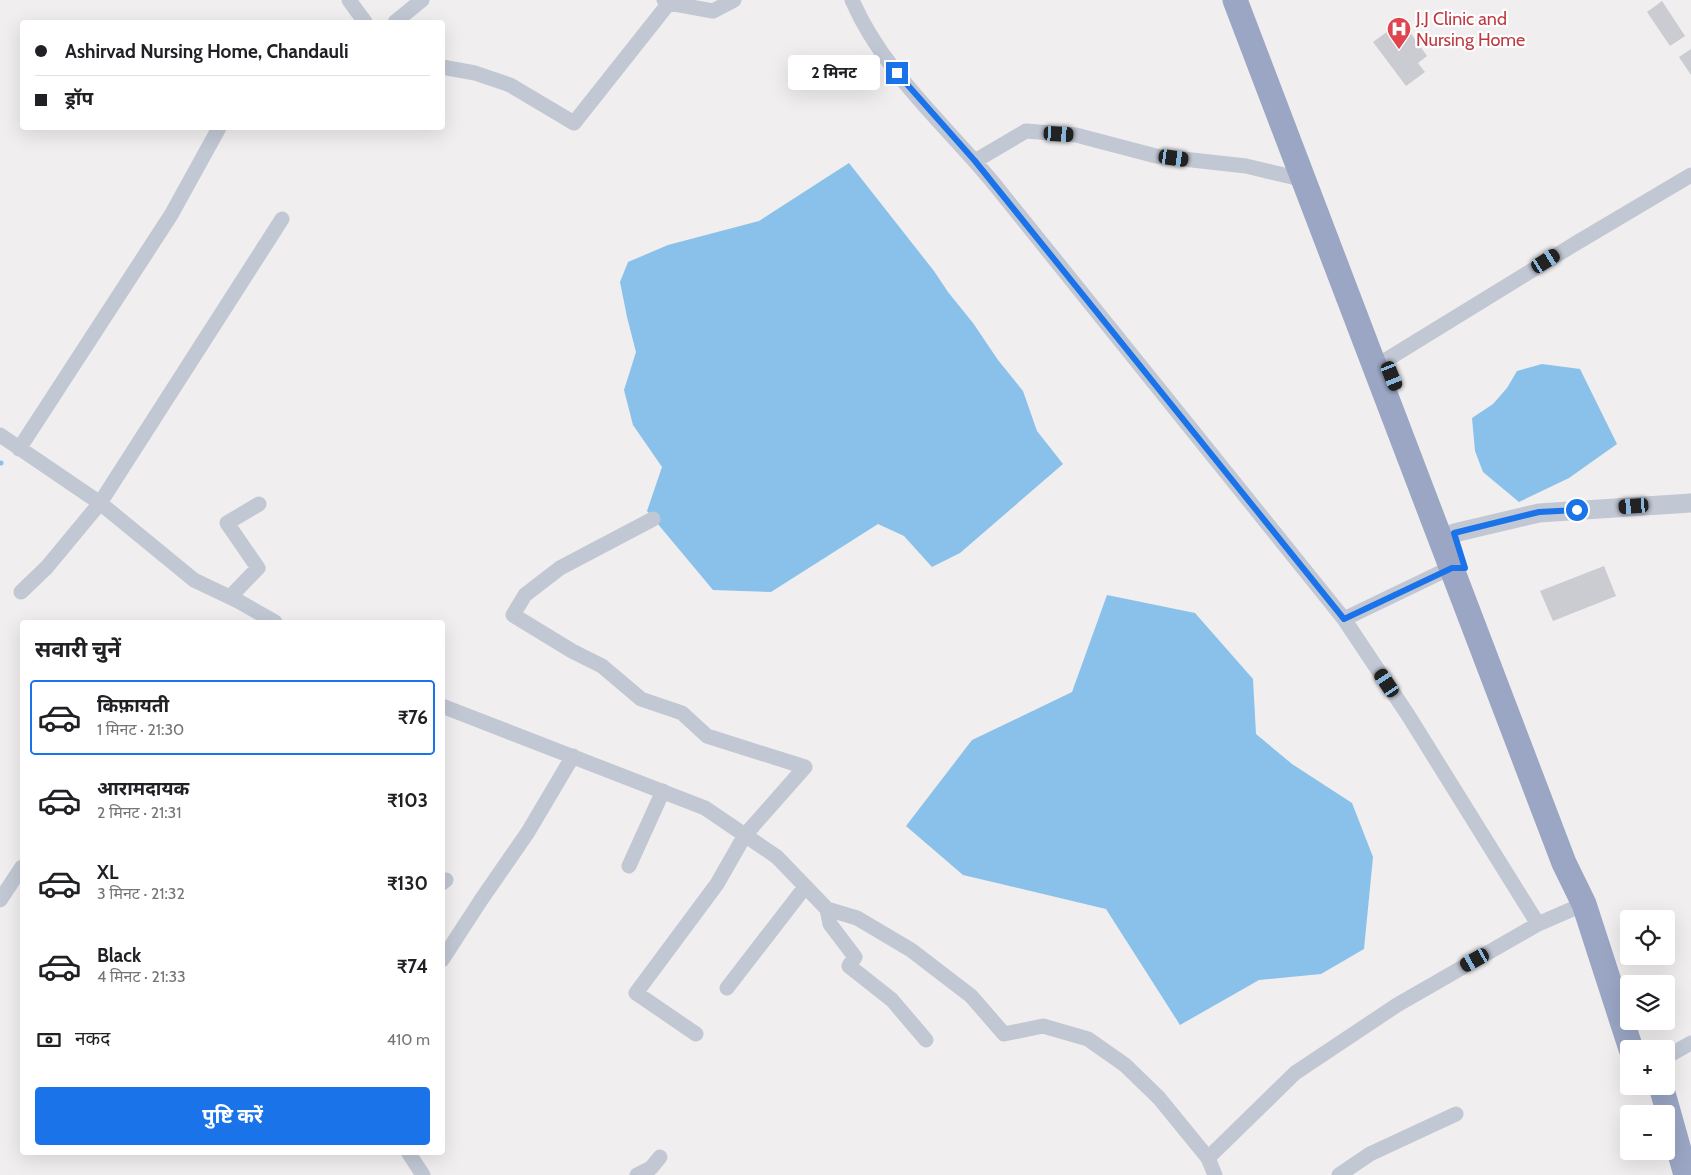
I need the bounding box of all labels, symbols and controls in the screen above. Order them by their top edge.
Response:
place label: J.J Clinic and Nursing Home [1415,8,1525,51]
hospital icon: J.J Clinic and Nursing Home [1386,16,1412,50]
text: Ashirvad Nursing Home, Chandauli [65,40,349,63]
callout: 2 मिनट [787,56,880,90]
route end [886,62,908,84]
text: 2 मिनट [811,63,857,82]
text: ड्रॉप [65,87,93,110]
car [1043,126,1074,142]
car [1158,148,1189,168]
car [1529,247,1562,275]
car [1379,359,1404,393]
car [1618,497,1649,515]
route start [1566,499,1588,521]
text: सवारी चुनें [35,636,121,663]
car [1372,666,1401,700]
text: किफ़ायती [97,694,169,717]
icon: car [37,695,82,740]
text: ₹76 [398,706,428,729]
text: 1 मिनट · 21:30 [97,720,184,739]
text: आरामदायक [97,777,189,800]
icon: car [37,778,82,823]
text: ₹103 [387,789,428,812]
text: 2 मिनट · 21:31 [97,803,181,822]
icon: car [37,861,82,906]
text: XL [97,861,118,884]
text: ₹130 [387,872,428,895]
text: 3 मिनट · 21:32 [97,884,185,903]
map controls [1620,910,1675,1160]
button: locate [1620,910,1675,965]
icon: car [37,944,82,989]
text: Black [97,944,141,967]
car [1458,946,1491,974]
text: ₹74 [397,955,428,978]
text: 4 मिनट · 21:33 [97,967,186,986]
button: layers [1620,975,1675,1030]
icon: cash [35,1026,63,1054]
text: नकद [75,1027,110,1050]
text: 410 m [387,1030,430,1049]
button: + [1620,1040,1675,1095]
button: पुष्टि करें [35,1087,430,1145]
button: − [1620,1105,1675,1160]

